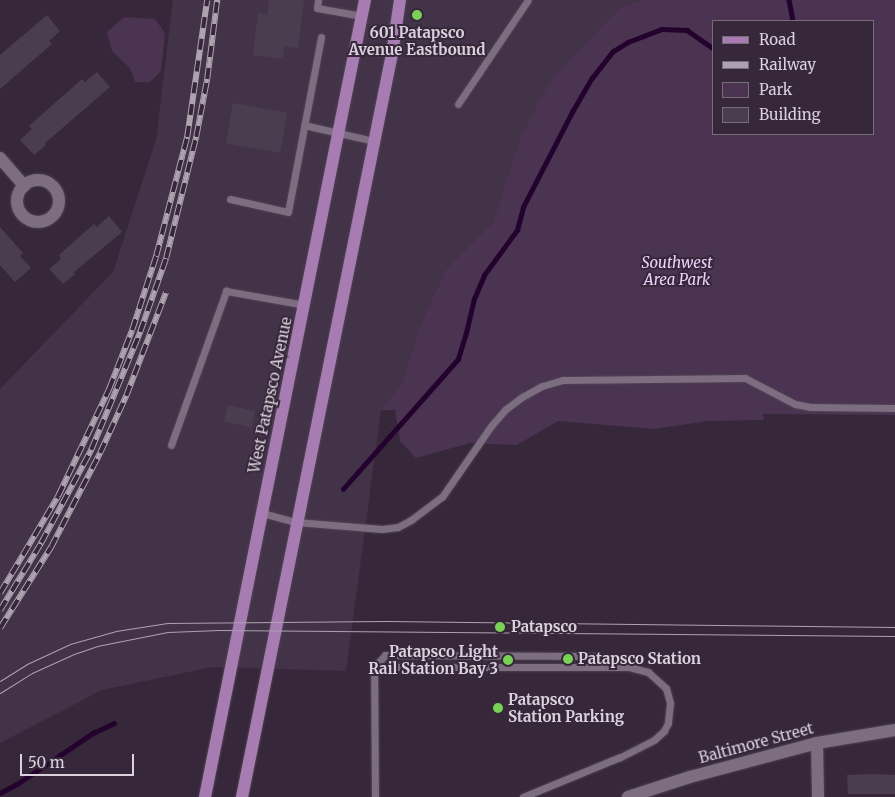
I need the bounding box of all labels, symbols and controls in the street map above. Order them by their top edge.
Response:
marker: 601 Patapsco Avenue Eastbound [411,9,423,21]
legend [712,20,875,135]
place label: 601 Patapsco Avenue Eastbound [348,23,486,58]
text: Road [759,30,795,49]
text: Railway [759,55,816,74]
text: Park [759,80,792,99]
text: Building [759,105,821,124]
park label: Southwest Area Park [642,253,712,288]
street label: West Patapsco Avenue [245,315,295,475]
place label: Patapsco [511,618,577,636]
marker: Patapsco [493,620,507,634]
place label: Patapsco Light Rail Station Bay 3 [368,642,498,677]
place label: Patapsco Station [578,650,701,668]
marker: Patapsco Station [562,653,574,665]
marker: Patapsco Light Rail Station Bay 3 [502,654,514,666]
place label: Patapsco Station Parking [508,690,624,725]
marker: Patapsco Station Parking [492,702,504,714]
street label: Baltimore Street [697,719,815,767]
scale bar [22,744,136,776]
text: 50 m [28,753,65,772]

